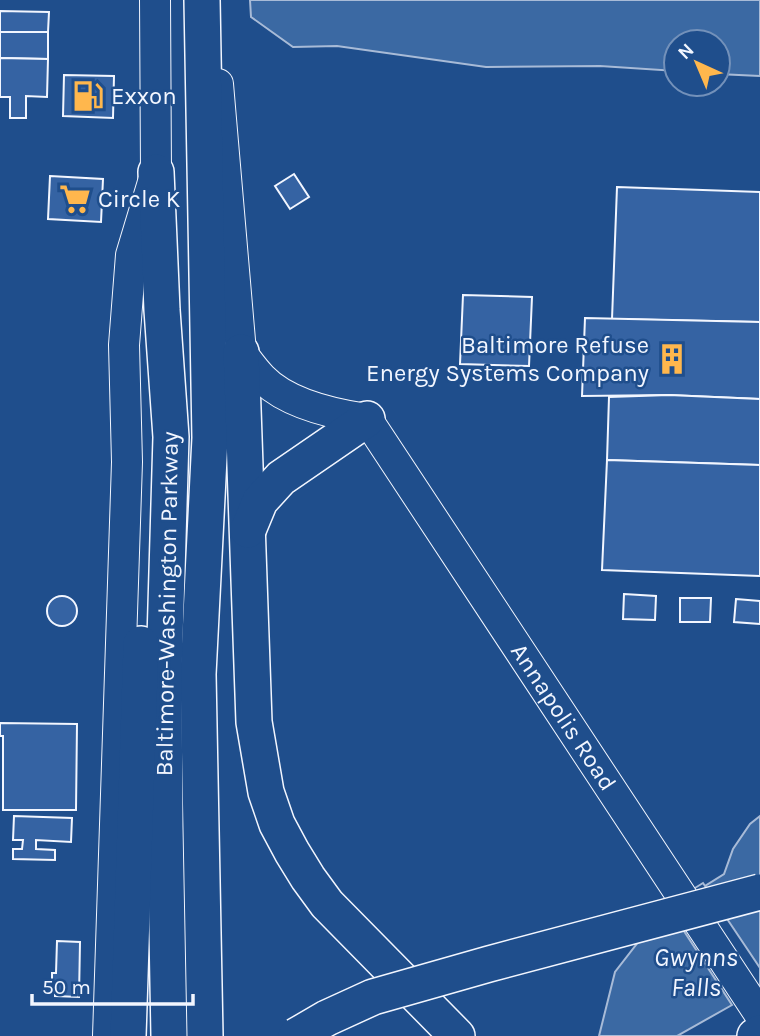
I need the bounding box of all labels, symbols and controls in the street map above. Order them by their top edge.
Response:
north arrow [662,28,732,98]
text: N [673,39,698,64]
fuel station icon: Exxon [71,79,105,113]
place label: Exxon [111,82,177,110]
supermarket icon: Circle K [58,182,92,216]
place label: Circle K [98,185,181,213]
place label: Baltimore Refuse Energy Systems Company [366,331,649,387]
building icon: Baltimore Refuse Energy Systems Company [655,342,689,376]
street label: Baltimore-Washington Parkway [150,431,184,777]
street label: Annapolis Road [505,638,622,796]
water label: Gwynns Falls [654,942,738,1003]
scale bar [32,962,192,1006]
text: 50 m [42,975,91,999]

